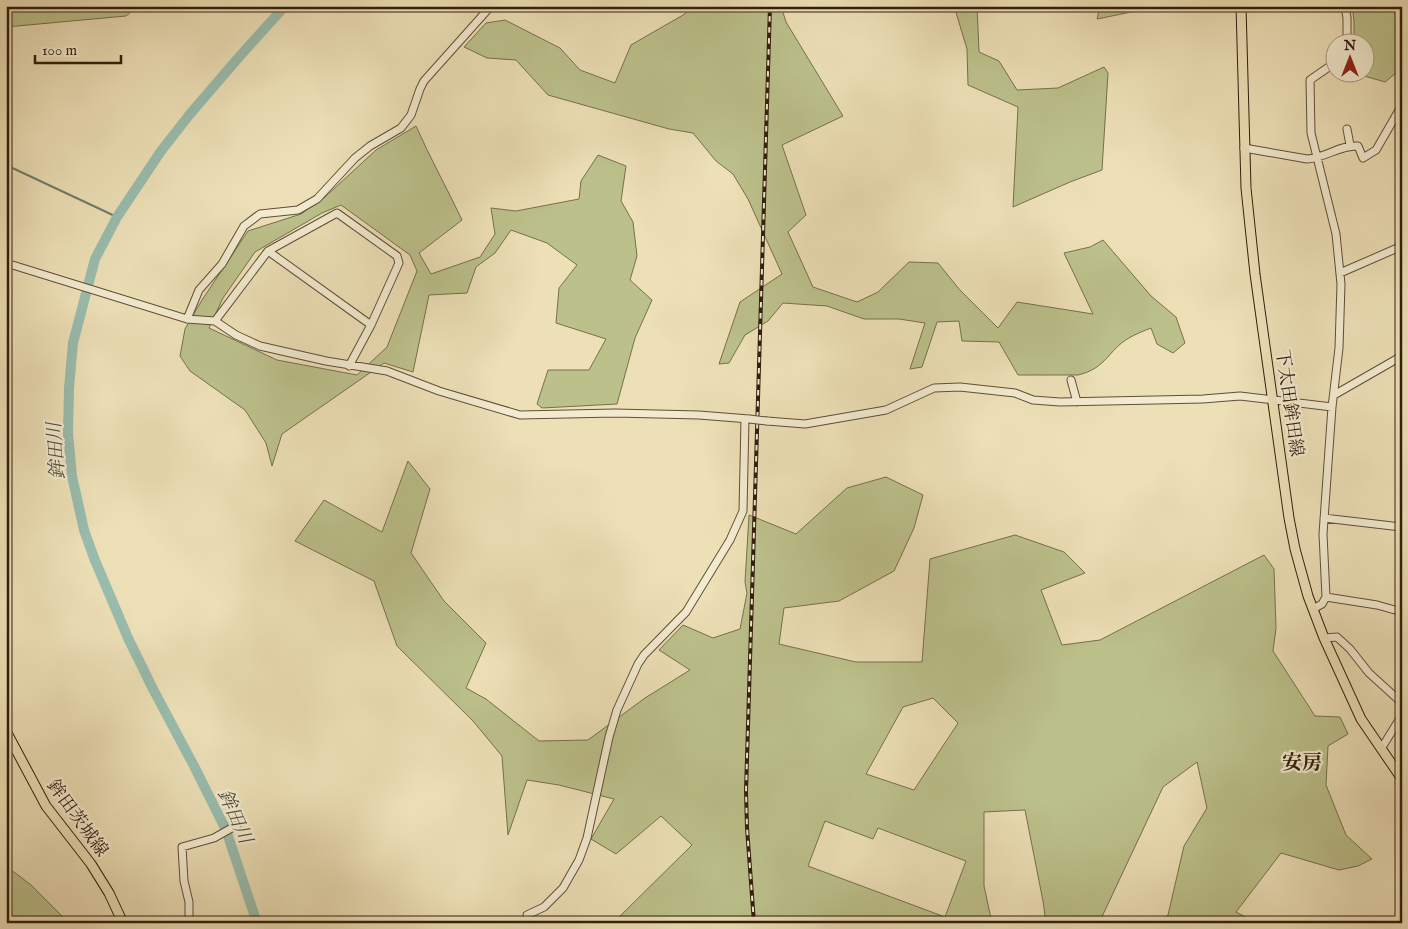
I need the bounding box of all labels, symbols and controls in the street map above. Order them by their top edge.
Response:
scale bar [35,32,121,64]
north arrow [1326,32,1376,82]
text: N [1343,37,1356,55]
text: 100 m [42,41,78,60]
street label: 下太田鉾田線 [1270,348,1307,458]
water label: 鉾田川 [43,420,71,480]
district label: 安房 [1282,751,1322,776]
street label: 鉾田茨城線 [41,776,113,862]
water label: 鉾田川 [212,786,258,850]

